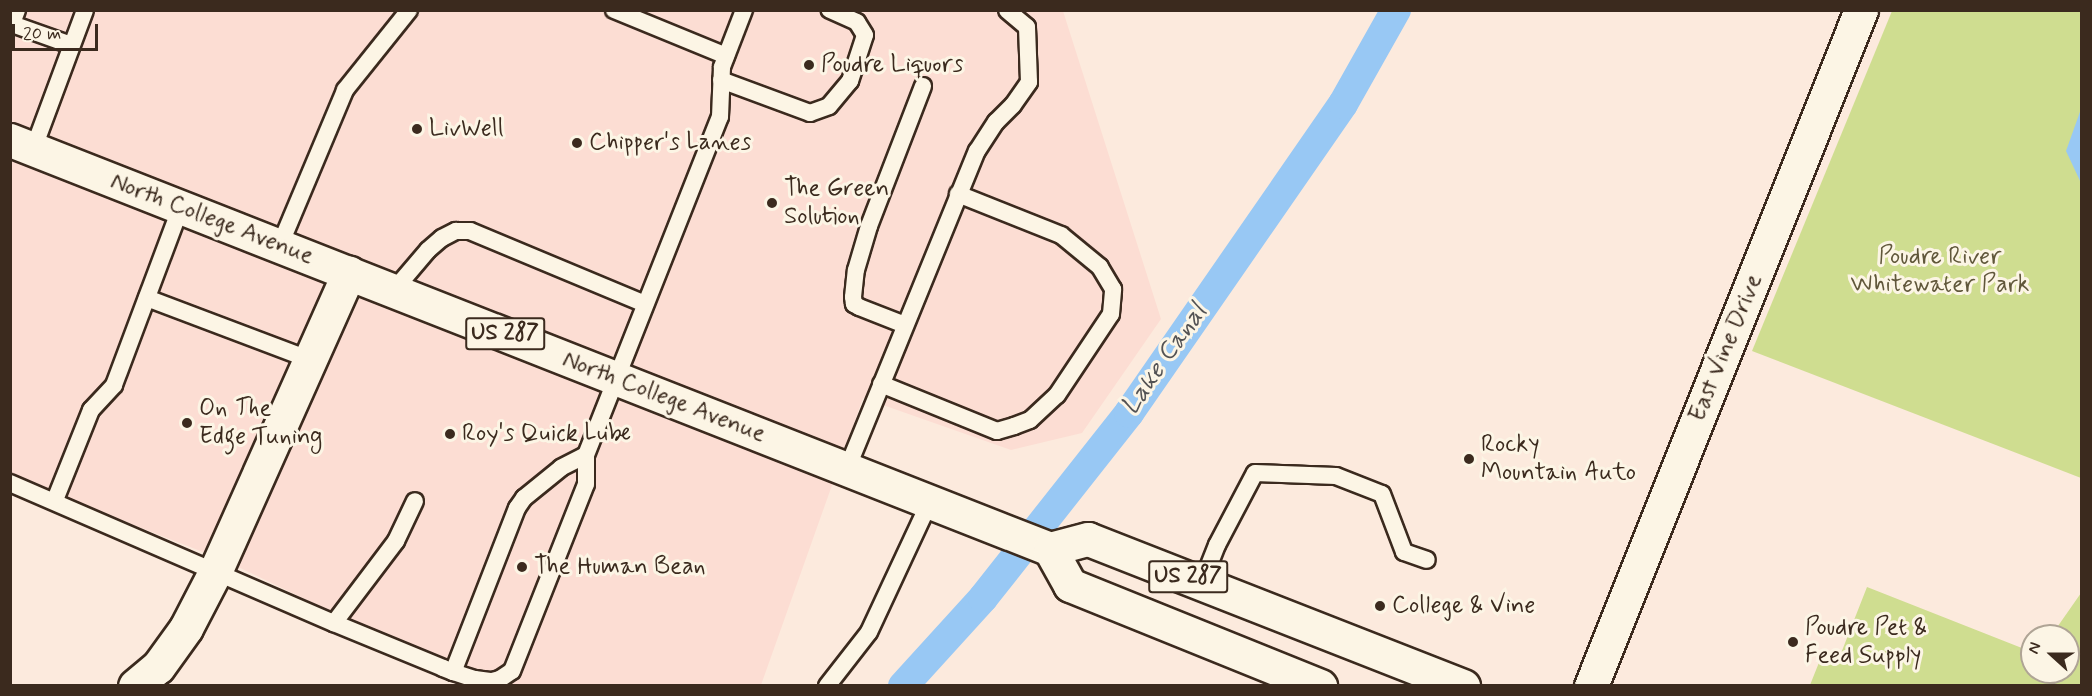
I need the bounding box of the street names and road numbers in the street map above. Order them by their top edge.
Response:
street label: North College Avenue [106,167,318,271]
street label: East Vine Drive [1684,271,1768,425]
road number: US 287 [464,315,546,353]
street label: North College Avenue [558,345,770,449]
road number: US 287 [1148,558,1228,596]

